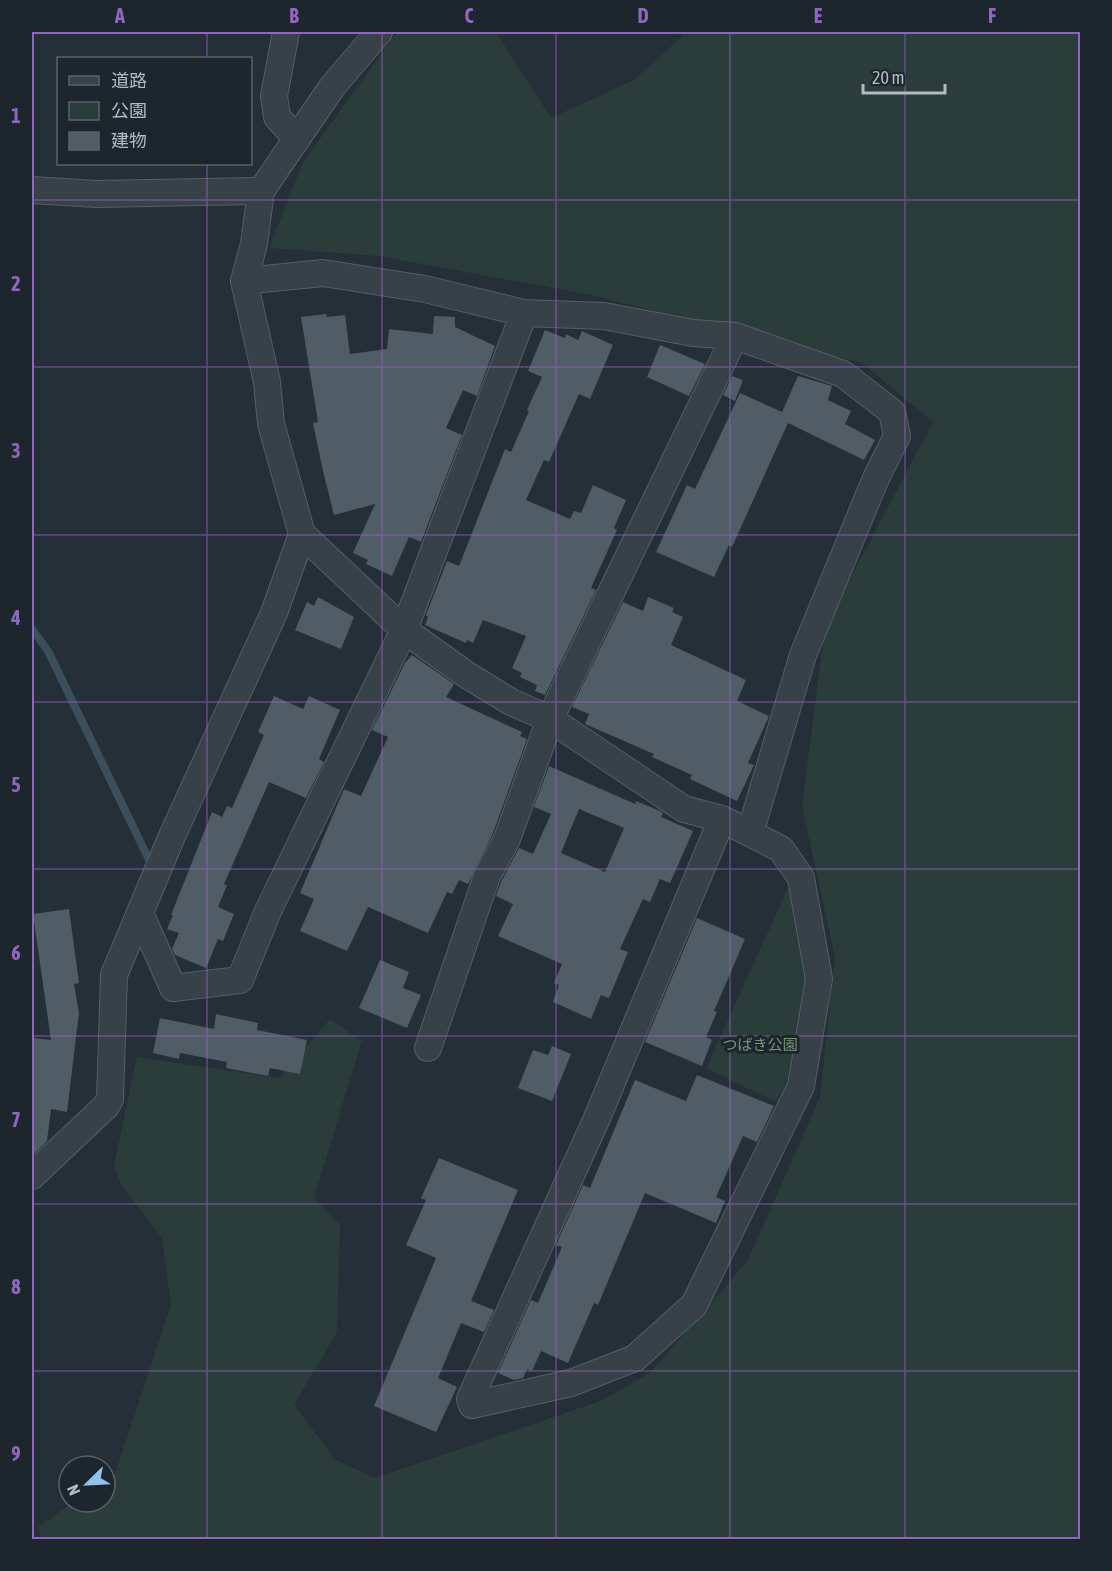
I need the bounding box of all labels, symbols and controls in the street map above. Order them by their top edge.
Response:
text: A [114,4,125,27]
text: B [289,4,299,27]
text: C [465,4,474,27]
text: D [637,4,649,27]
text: E [814,4,823,27]
text: F [988,4,996,27]
legend [57,57,252,165]
scale bar [863,57,946,95]
text: 20 m [872,67,904,88]
text: 道路 [111,70,147,91]
text: 公園 [111,100,147,121]
text: 1 [11,104,21,127]
text: 建物 [111,130,147,151]
text: 2 [11,272,21,295]
text: 3 [11,439,21,462]
text: 4 [10,606,21,629]
text: 5 [11,773,21,796]
text: 6 [11,941,21,964]
park label: つばき公園 [722,1036,798,1053]
text: 7 [11,1108,21,1131]
text: 8 [11,1275,21,1298]
text: 9 [11,1442,21,1465]
north arrow [57,1454,117,1514]
text: N [63,1482,83,1498]

